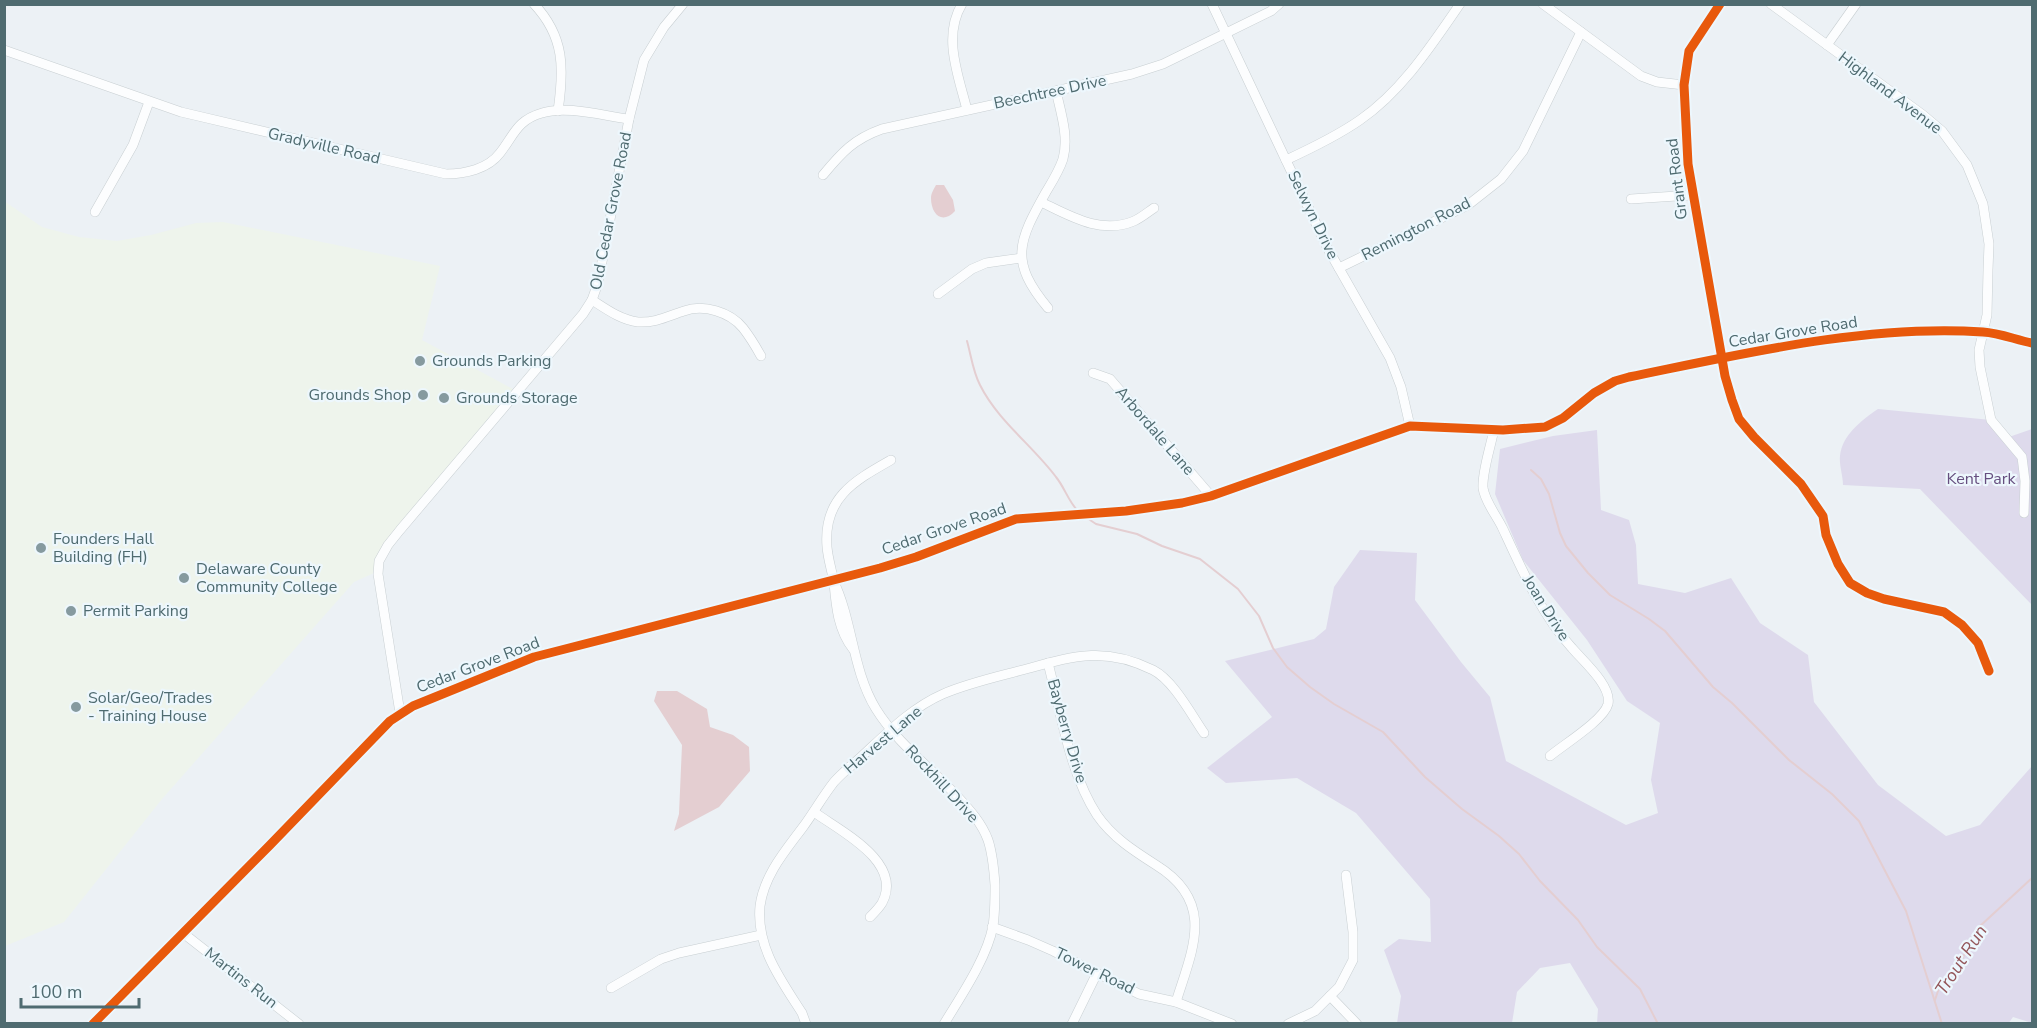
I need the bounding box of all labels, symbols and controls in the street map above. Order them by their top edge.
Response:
street label: Highland Avenue [1834,47,1946,139]
street label: Beechtree Drive [992,69,1108,115]
street label: Gradyville Road [266,122,382,170]
street label: Old Cedar Grove Road [585,130,637,292]
street label: Grant Road [1661,137,1693,221]
street label: Selwyn Drive [1282,167,1344,263]
street label: Remington Road [1358,192,1474,266]
street label: Cedar Grove Road [1727,311,1859,353]
place label: Grounds Parking [432,350,551,372]
marker: Grounds Parking [413,354,427,368]
street label: Arbordale Lane [1110,382,1200,480]
place label: Grounds Shop [309,384,411,406]
place label: Grounds Storage [456,387,578,409]
marker: Grounds Shop [416,388,430,402]
marker: Grounds Storage [437,391,451,405]
park label: Kent Park [1946,468,2017,490]
street label: Cedar Grove Road [879,497,1009,561]
place label: Founders Hall Building (FH) [53,528,154,568]
marker: Founders Hall Building (FH) [34,541,48,555]
place label: Delaware County Community College [196,558,337,598]
street label: Joan Drive [1517,570,1575,645]
marker: Delaware County Community College [177,571,191,585]
place label: Permit Parking [83,600,188,622]
marker: Permit Parking [64,604,78,618]
street label: Cedar Grove Road [413,631,543,699]
street label: Bayberry Drive [1042,676,1092,786]
place label: Solar/Geo/Trades - Training House [88,687,212,727]
marker: Solar/Geo/Trades - Training House [69,700,83,714]
street label: Harvest Lane [839,701,927,779]
street label: Rockhill Drive [900,740,984,828]
water label: Trout Run [1929,920,1993,1000]
street label: Martins Run [200,942,282,1014]
street label: Tower Road [1051,942,1139,1000]
scale bar [21,971,140,1009]
text: 100 m [30,980,82,1004]

